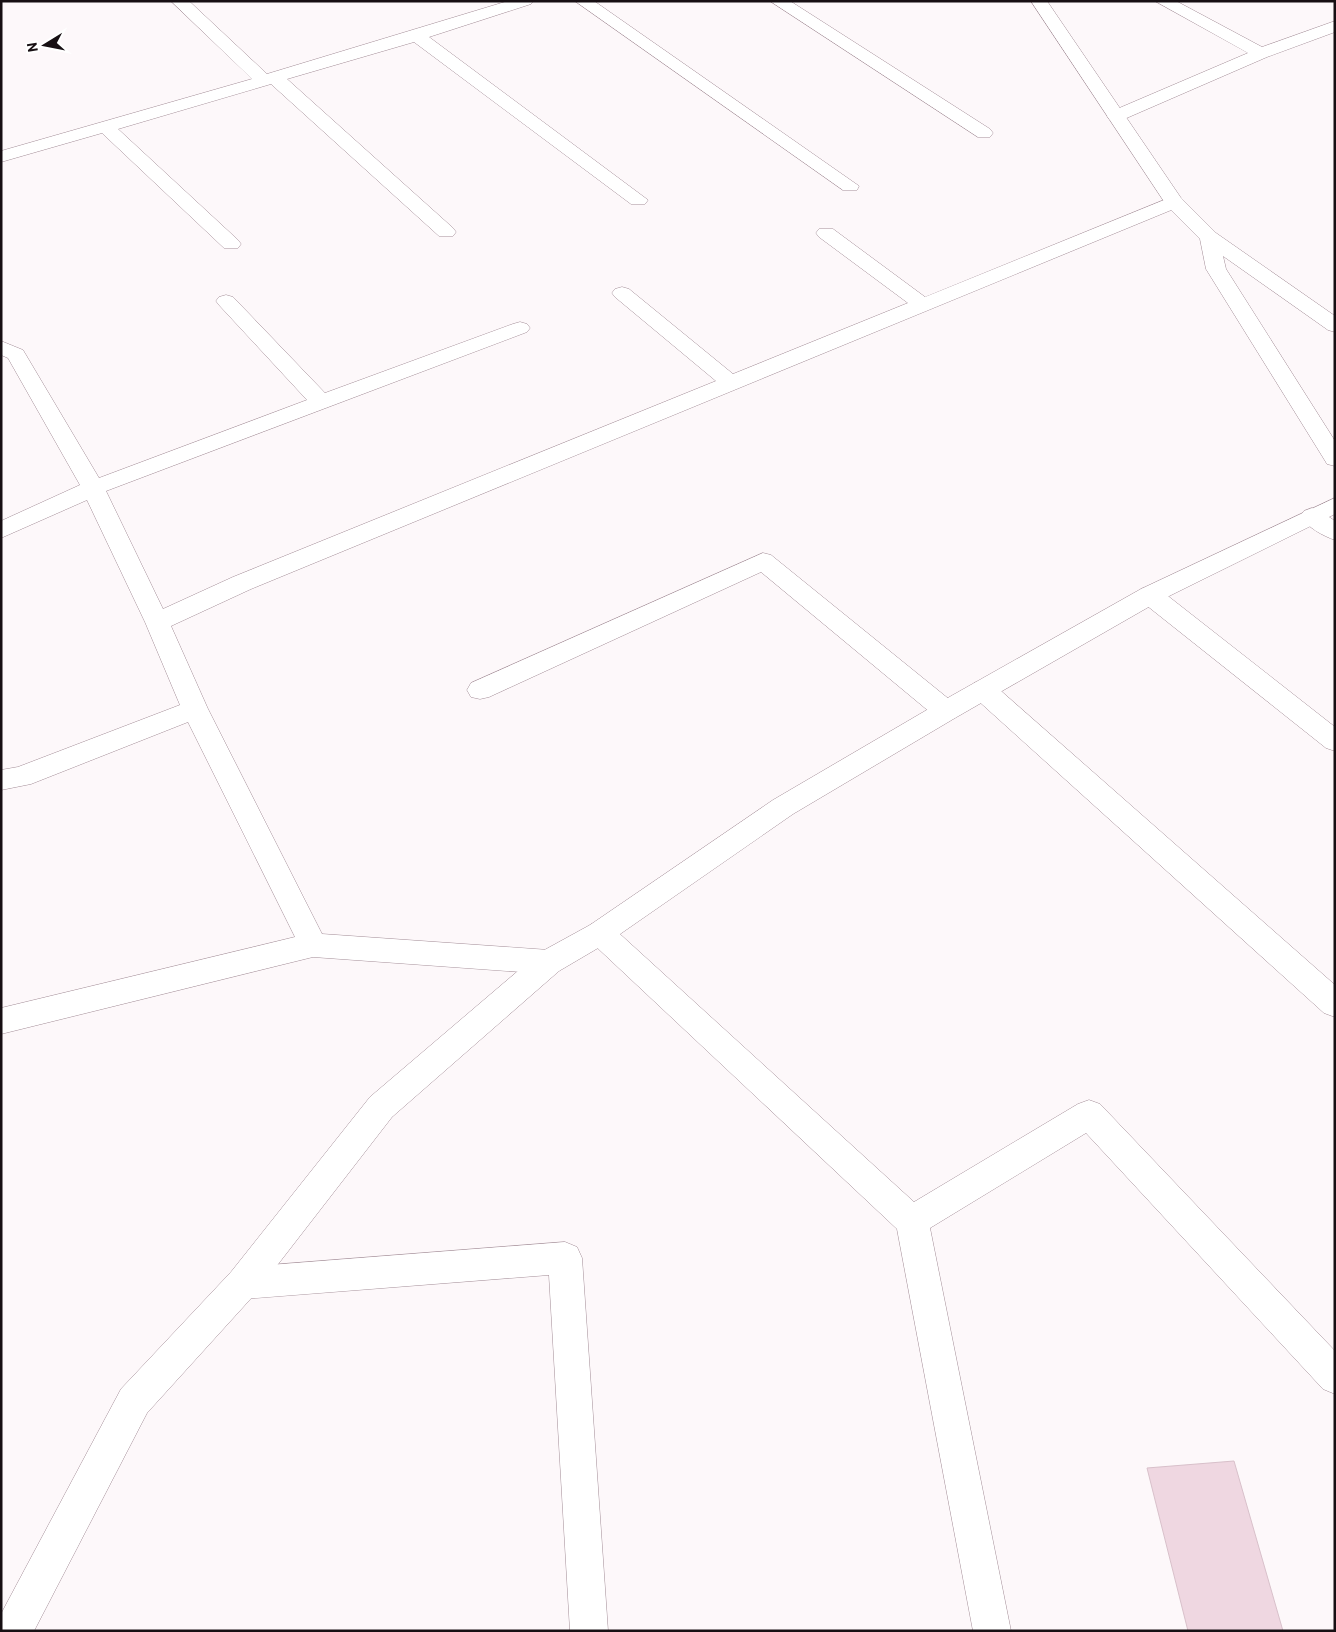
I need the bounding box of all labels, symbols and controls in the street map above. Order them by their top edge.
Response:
north arrow [20,20,70,70]
text: N [23,41,41,53]

